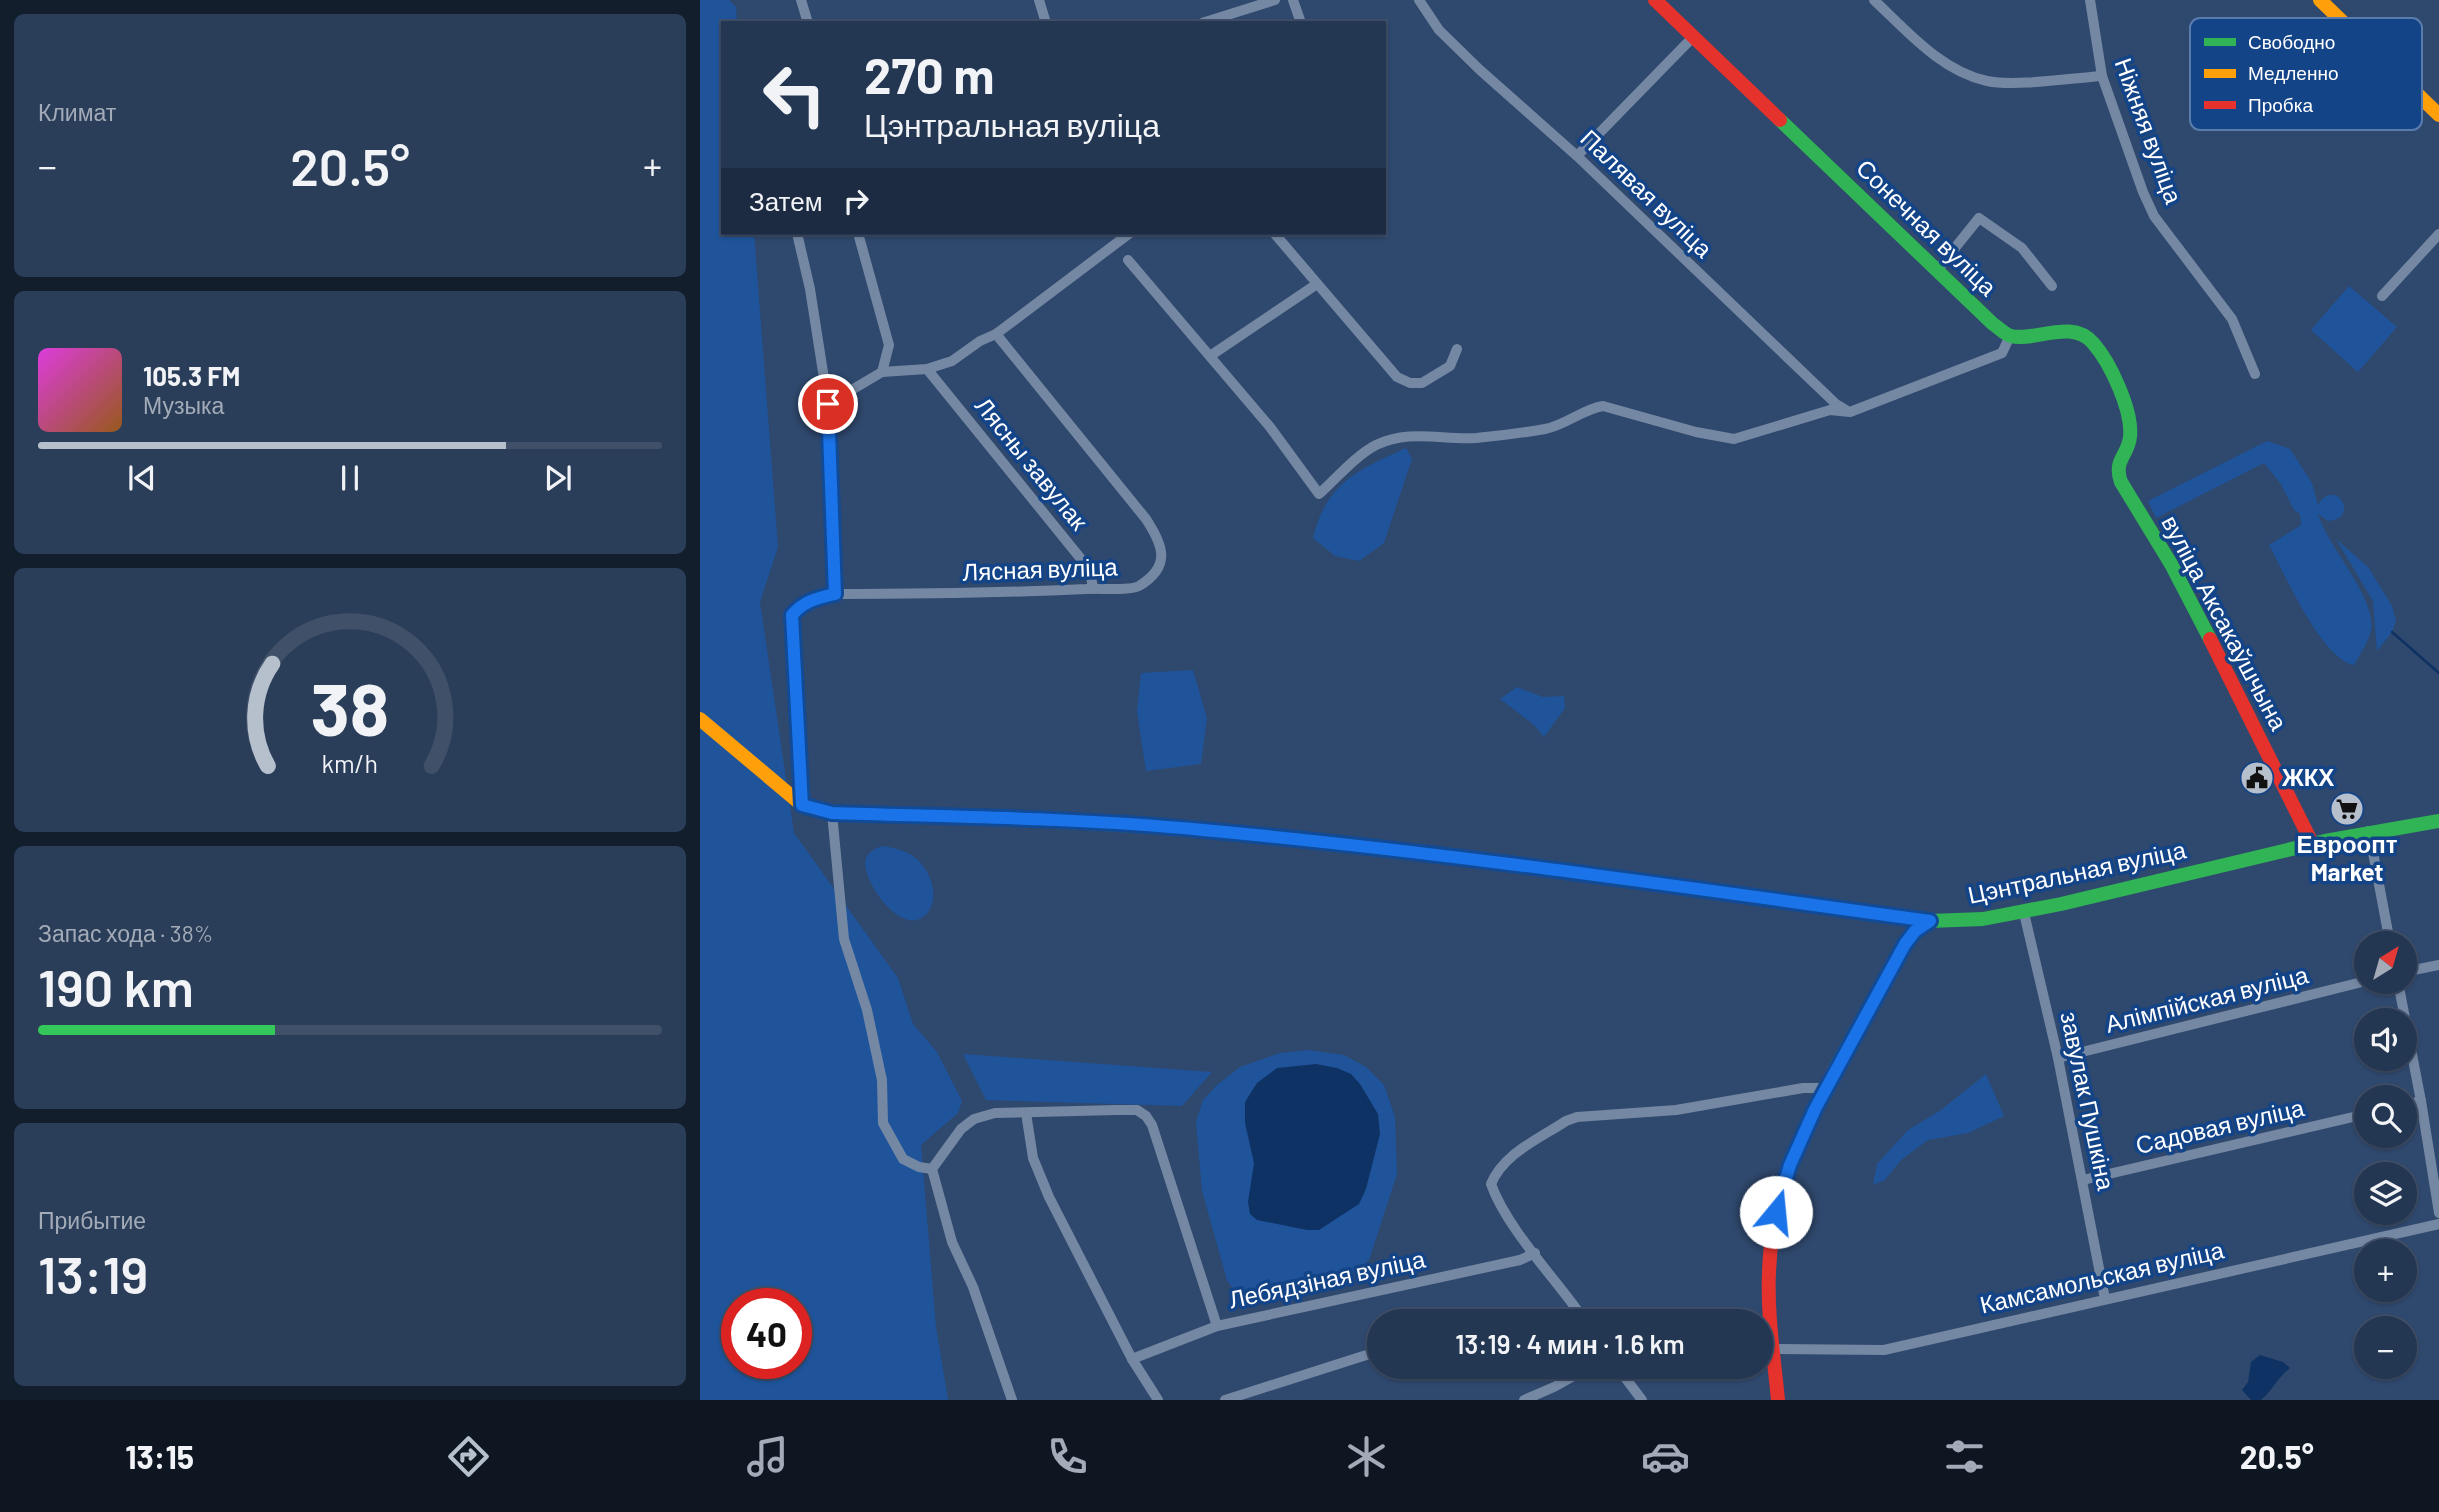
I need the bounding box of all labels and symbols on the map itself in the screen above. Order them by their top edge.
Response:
legend [2190,18,2422,130]
text: Свободно [2248,30,2335,53]
street label: Ніжняя вуліца [2110,54,2189,208]
text: Медленно [2248,61,2338,84]
text: Пробка [2248,93,2313,116]
street label: Палявая вуліца [1575,123,1719,263]
street label: Сонечная вуліца [1851,153,2004,302]
pin [798,374,858,434]
street label: Лясны завулак [970,391,1095,535]
street label: вуліца Аксакаўшчына [2156,510,2295,735]
street label: Лясная вуліца [962,551,1119,586]
public building icon: ЖКХ [2238,759,2276,797]
place label: ЖКХ [2281,762,2334,791]
supermarket icon: Евроопт Market [2328,790,2366,828]
place label: Евроопт Market [2297,829,2398,886]
street label: Цэнтральная вуліца [1965,834,2189,909]
north arrow [2354,931,2417,994]
street label: Алімпійская вуліца [2102,959,2312,1038]
street label: завулак Пушкіна [2055,1009,2122,1193]
street label: Садовая вуліца [2133,1092,2307,1159]
position arrow [1739,1175,1813,1249]
street label: Камсамольская вуліца [1977,1234,2227,1319]
street label: Лебядзіная вуліца [1226,1243,1428,1313]
speed limit sign: 40 [721,1288,812,1379]

